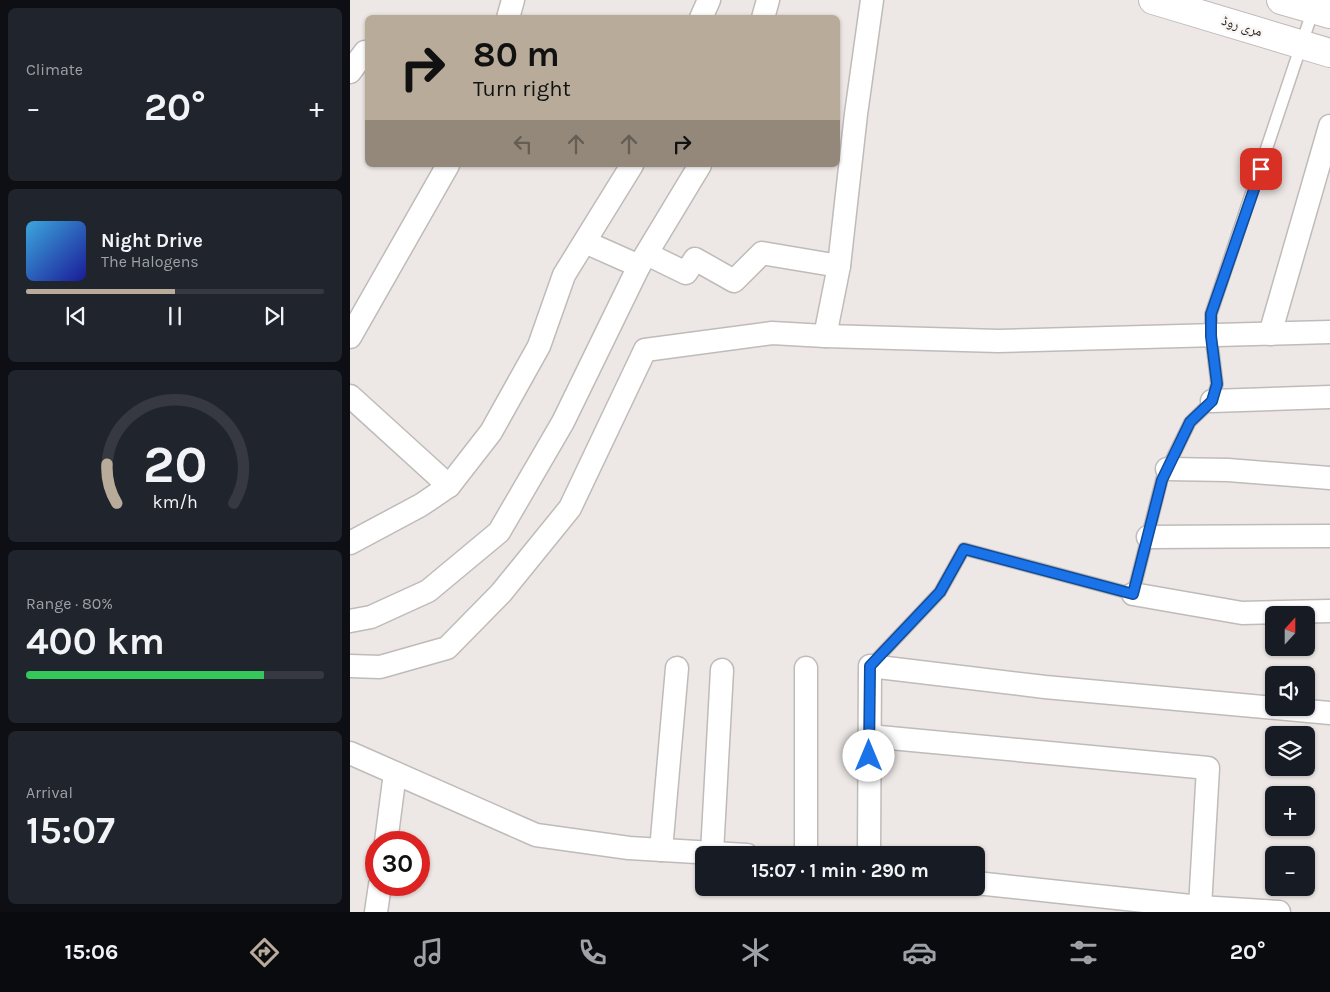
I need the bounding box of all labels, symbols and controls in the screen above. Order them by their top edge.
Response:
street label: مری روڈ [1220,12,1264,40]
text: 80 m [473,34,560,75]
icon: right [390,35,455,100]
text: Climate [26,60,83,79]
text: Turn right [473,76,571,102]
text: 20° [144,85,206,130]
text: − [26,91,41,124]
text: + [309,91,324,124]
icon: left [509,130,537,158]
icon: ahead [562,130,590,158]
icon: ahead [615,130,643,158]
icon: right [668,130,696,158]
pin [1240,148,1282,190]
icon: arrive [1247,155,1275,183]
text: Night Drive [101,230,203,252]
text: The Halogens [101,252,199,271]
icon: previous [62,302,90,330]
icon: pause [161,302,189,330]
icon: next [260,302,288,330]
text: 20 [143,434,207,495]
text: km/h [152,492,198,513]
text: Range · 80% [26,594,113,613]
north arrow [1265,606,1315,656]
map controls [1265,606,1315,896]
text: 400 km [26,619,165,664]
button: sound [1265,666,1315,716]
button: layers [1265,726,1315,776]
position arrow [842,729,894,781]
text: Arrival [26,783,73,802]
button: + [1265,786,1315,836]
text: 15:07 [26,808,115,853]
speed limit sign: 30 [365,831,430,896]
button: − [1265,846,1315,896]
text: 15:07 · 1 min · 290 m [751,860,929,882]
icon: directions [247,935,282,970]
icon: music [411,935,446,970]
icon: phone [575,935,610,970]
icon: climate [738,935,773,970]
icon: car [902,935,937,970]
icon: filters [1066,935,1101,970]
text: 15:06 [64,939,118,965]
text: 20° [1230,939,1266,965]

